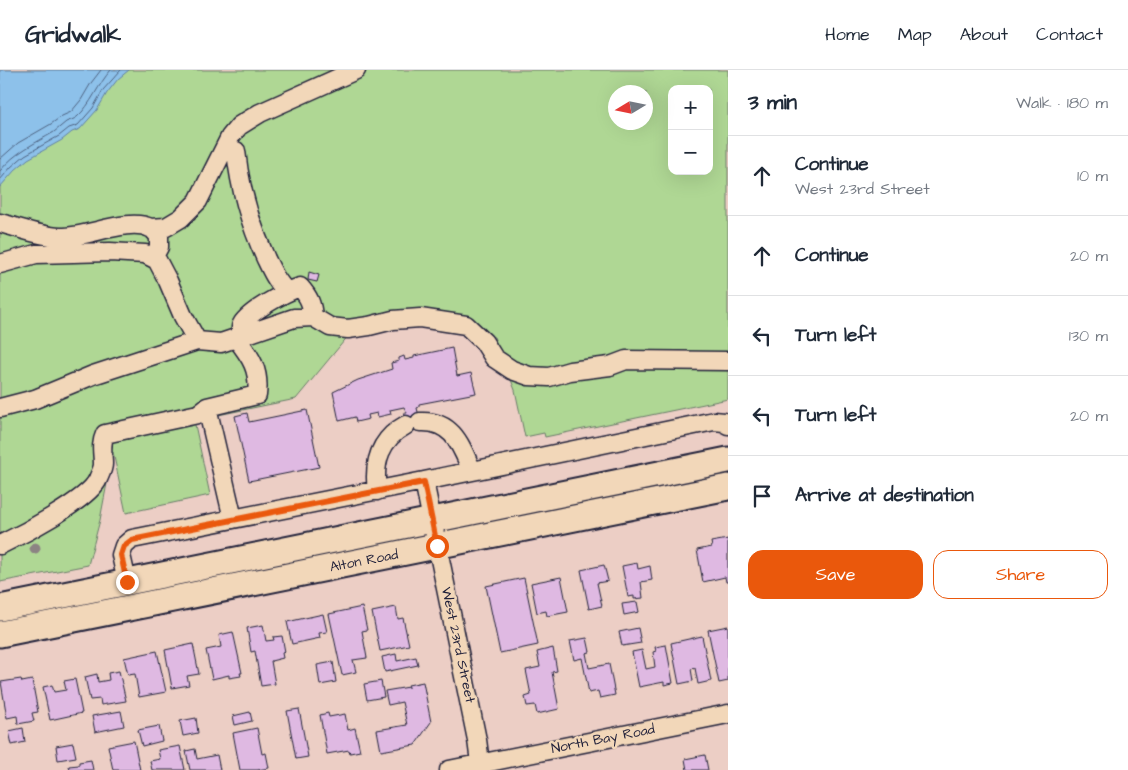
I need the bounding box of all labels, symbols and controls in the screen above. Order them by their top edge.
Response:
text: Gridwalk [25,18,121,52]
text: Home [825,22,870,47]
text: Map [898,22,932,47]
text: About [960,22,1008,47]
text: Contact [1036,22,1103,47]
north arrow [608,85,653,130]
map controls [668,85,713,175]
button: + [668,85,713,130]
text: 3 min [748,88,797,117]
text: Walk · 180 m [1016,92,1108,114]
button: − [668,130,713,175]
text: Continue [795,151,869,178]
icon: ahead [748,162,776,190]
text: 10 m [1077,165,1108,187]
text: West 23rd Street [795,178,930,200]
icon: ahead [748,242,776,270]
text: Continue [795,242,869,269]
text: 20 m [1070,245,1108,267]
icon: left [748,322,776,350]
text: Turn left [795,322,876,349]
text: 130 m [1069,325,1108,347]
icon: left [748,402,776,430]
text: Turn left [795,402,876,429]
text: 20 m [1070,405,1108,427]
icon: arrive [748,482,776,510]
text: Arrive at destination [795,482,974,509]
route start [426,535,449,558]
street label: Alton Road [328,545,400,577]
button: Save [748,550,923,599]
button: Share [933,550,1108,599]
route end [116,571,139,594]
street label: West 23rd Street [436,585,480,705]
street label: North Bay Road [550,719,656,759]

